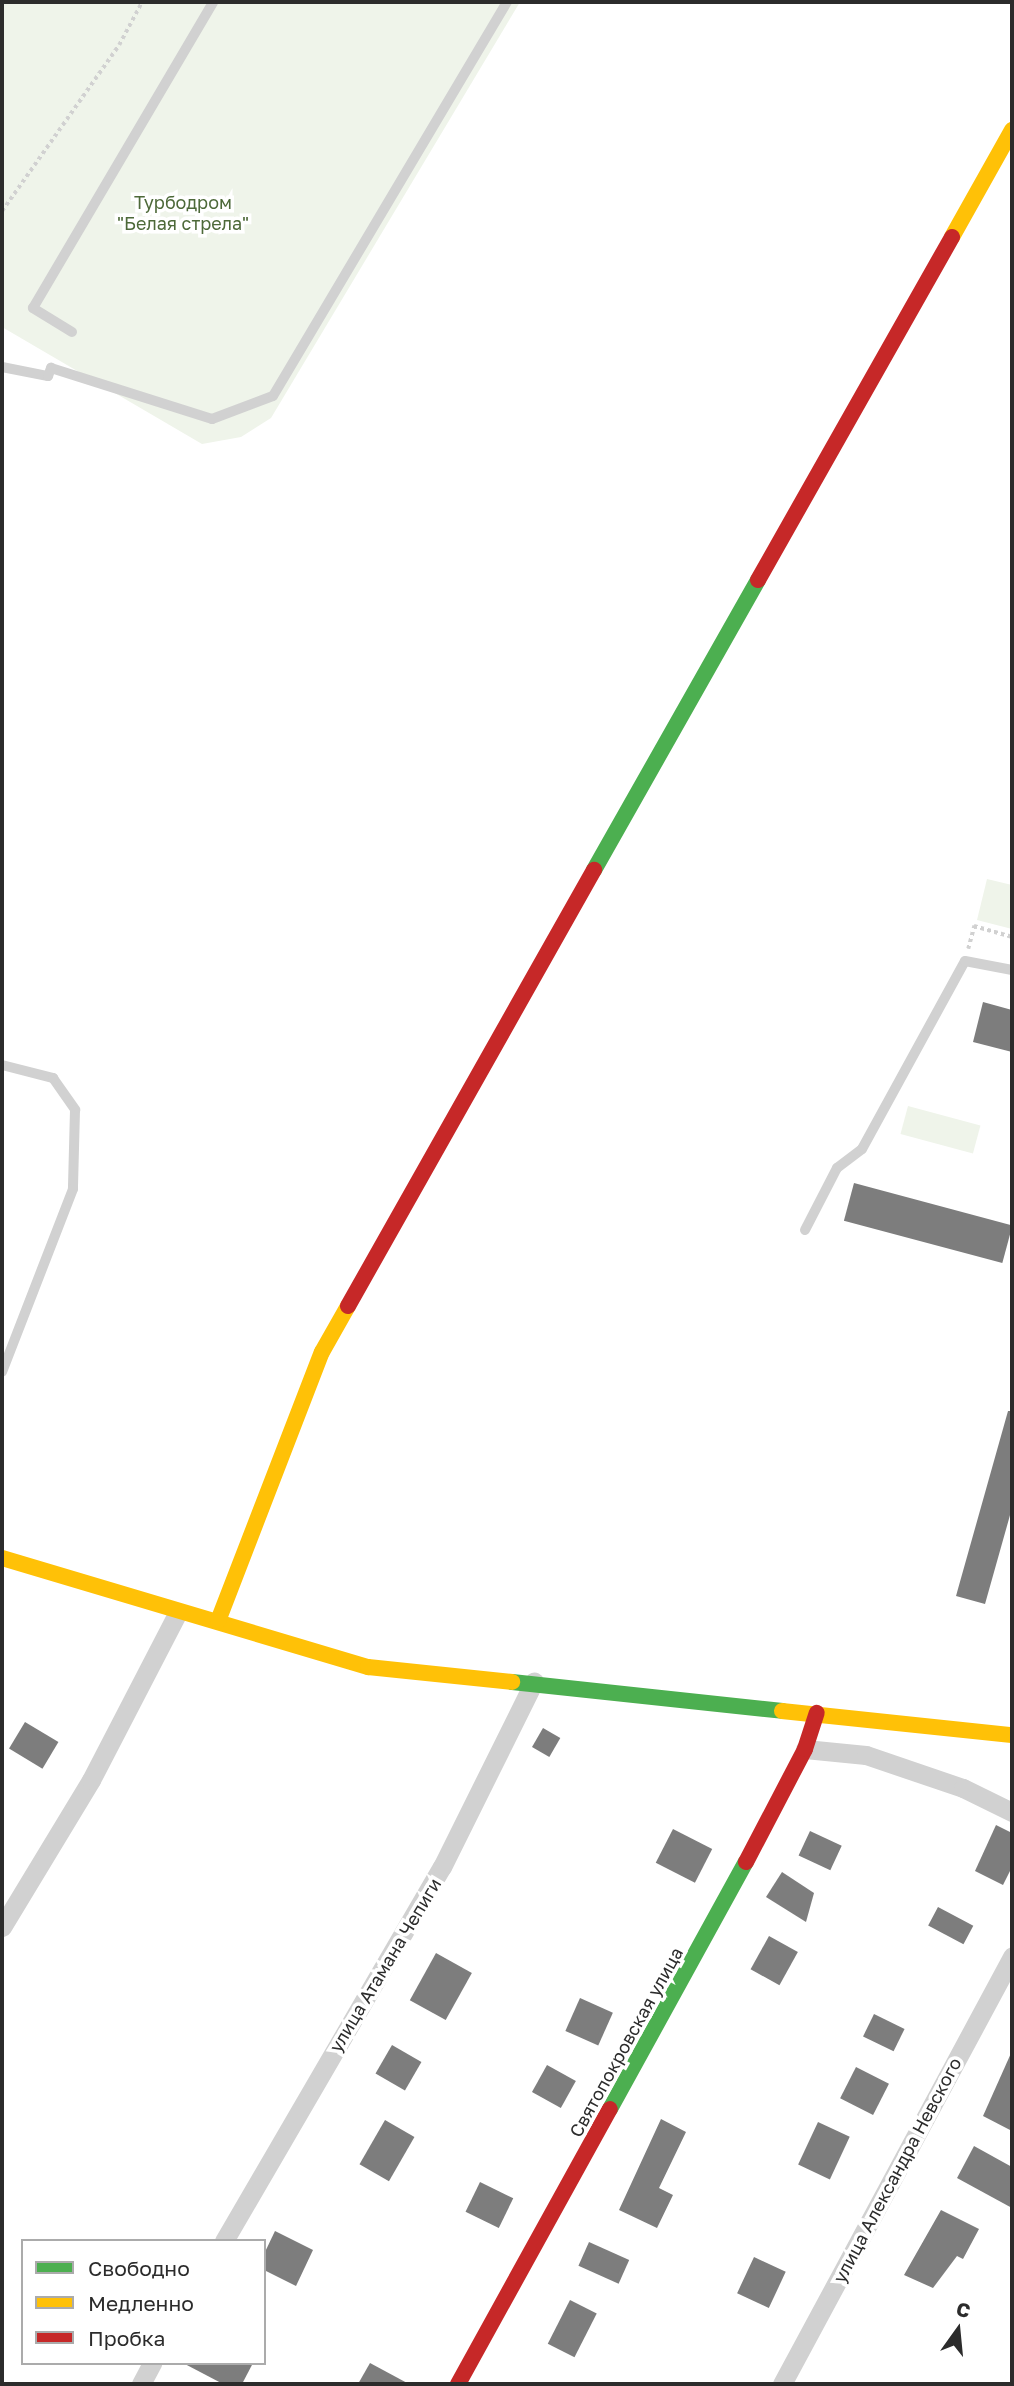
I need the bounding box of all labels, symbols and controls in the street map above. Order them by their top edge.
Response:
park label: Турбодром "Белая стрела" [117,192,249,234]
street label: улица Атамана Чепиги [324,1874,446,2056]
street label: Святопокровская улица [565,1943,687,2141]
street label: улица Александра Невского [828,2054,966,2286]
legend [21,2239,266,2365]
text: Свободно [88,2255,190,2281]
text: Медленно [88,2290,194,2316]
north arrow [923,2295,993,2365]
text: С [954,2296,973,2322]
text: Пробка [88,2325,166,2351]

